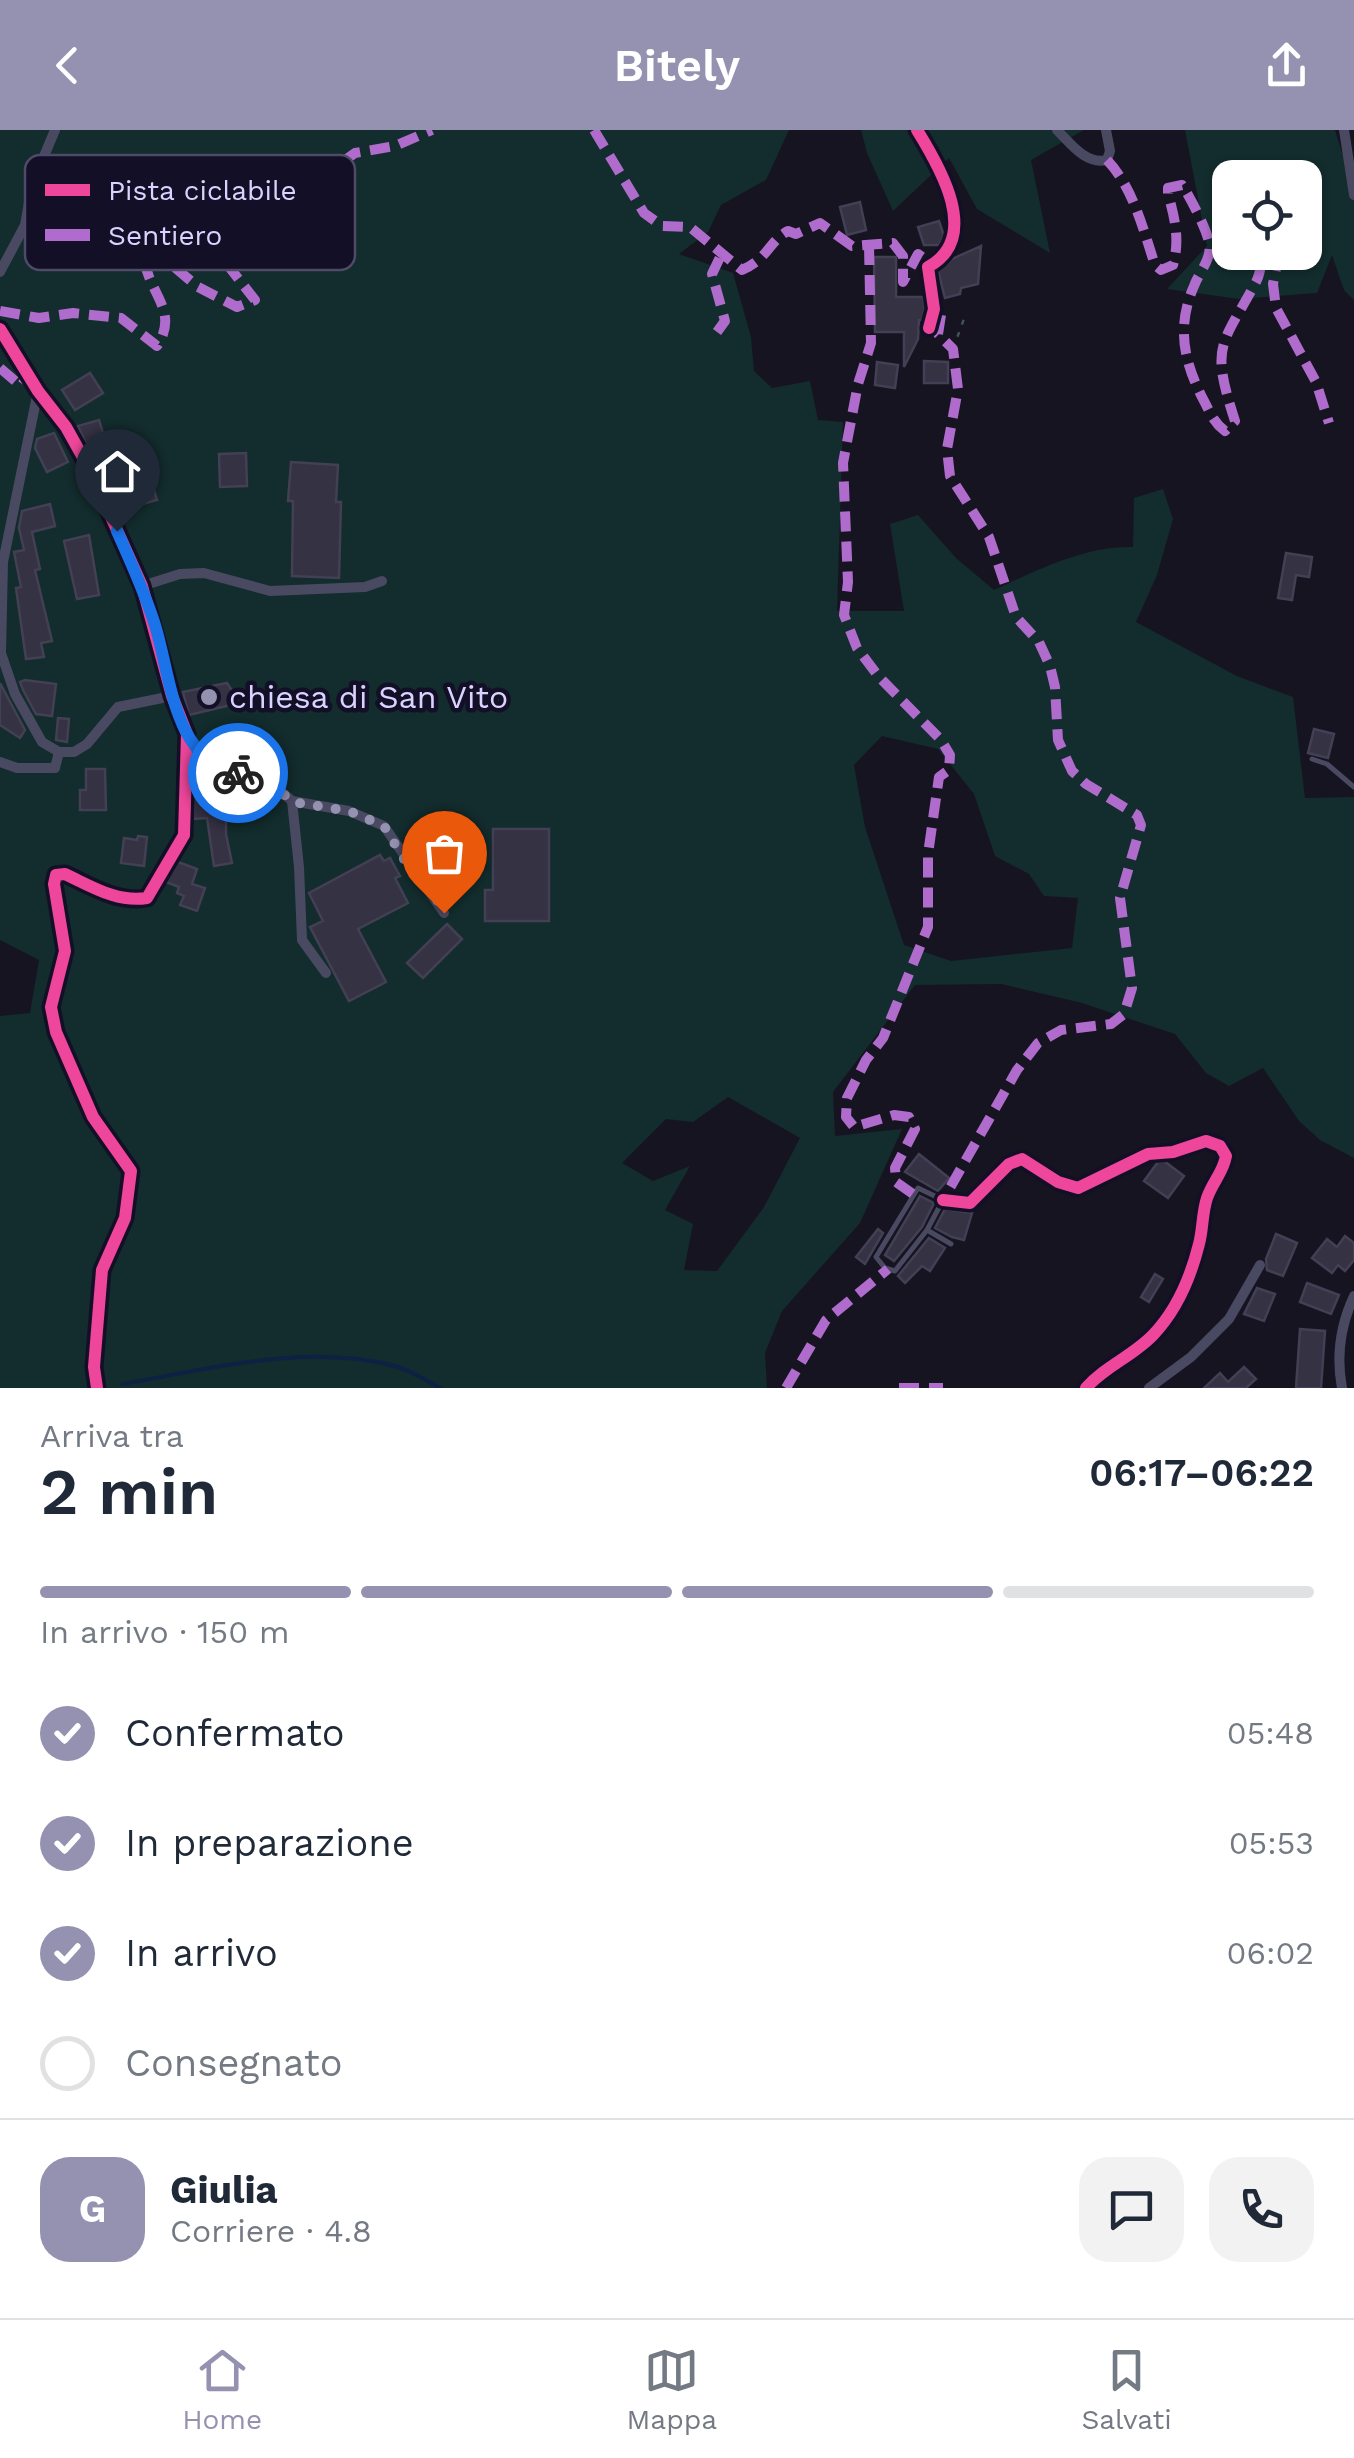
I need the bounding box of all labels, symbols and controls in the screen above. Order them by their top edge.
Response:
icon: back [40,38,95,93]
icon: share [1259,38,1314,93]
text: Bitely [614,39,740,92]
legend [25,155,355,270]
map controls [1212,160,1322,270]
button: locate [1212,160,1322,270]
text: Pista ciclabile [108,174,297,207]
text: Sentiero [108,219,222,252]
pin [75,429,160,532]
icon: home [90,444,145,499]
place label: chiesa di San Vito [229,678,508,716]
marker: chiesa di San Vito [198,686,220,708]
courier [188,723,288,823]
icon: bike [211,746,266,801]
pin [402,811,487,914]
icon: bag [417,826,472,881]
text: Arriva tra [40,1417,184,1455]
text: 06:17–06:22 [1089,1451,1314,1495]
text: 2 min [40,1454,218,1530]
text: In arrivo · 150 m [40,1613,289,1651]
icon: check [40,1706,95,1761]
text: Confermato [125,1711,345,1755]
text: 05:48 [1227,1714,1314,1752]
icon: check [40,1816,95,1871]
text: In preparazione [125,1821,414,1865]
text: 05:53 [1229,1824,1314,1862]
icon: check [40,1926,95,1981]
text: In arrivo [125,1931,278,1975]
text: 06:02 [1227,1934,1314,1972]
text: Consegnato [125,2041,343,2085]
button: chat [1079,2157,1184,2262]
button: phone [1209,2157,1314,2262]
text: Giulia [170,2168,278,2212]
text: G [79,2187,106,2231]
text: Corriere · 4.8 [170,2212,372,2250]
tab: Home [182,2343,262,2436]
tab: Mappa [627,2343,717,2436]
tab: Salvati [1082,2343,1172,2436]

